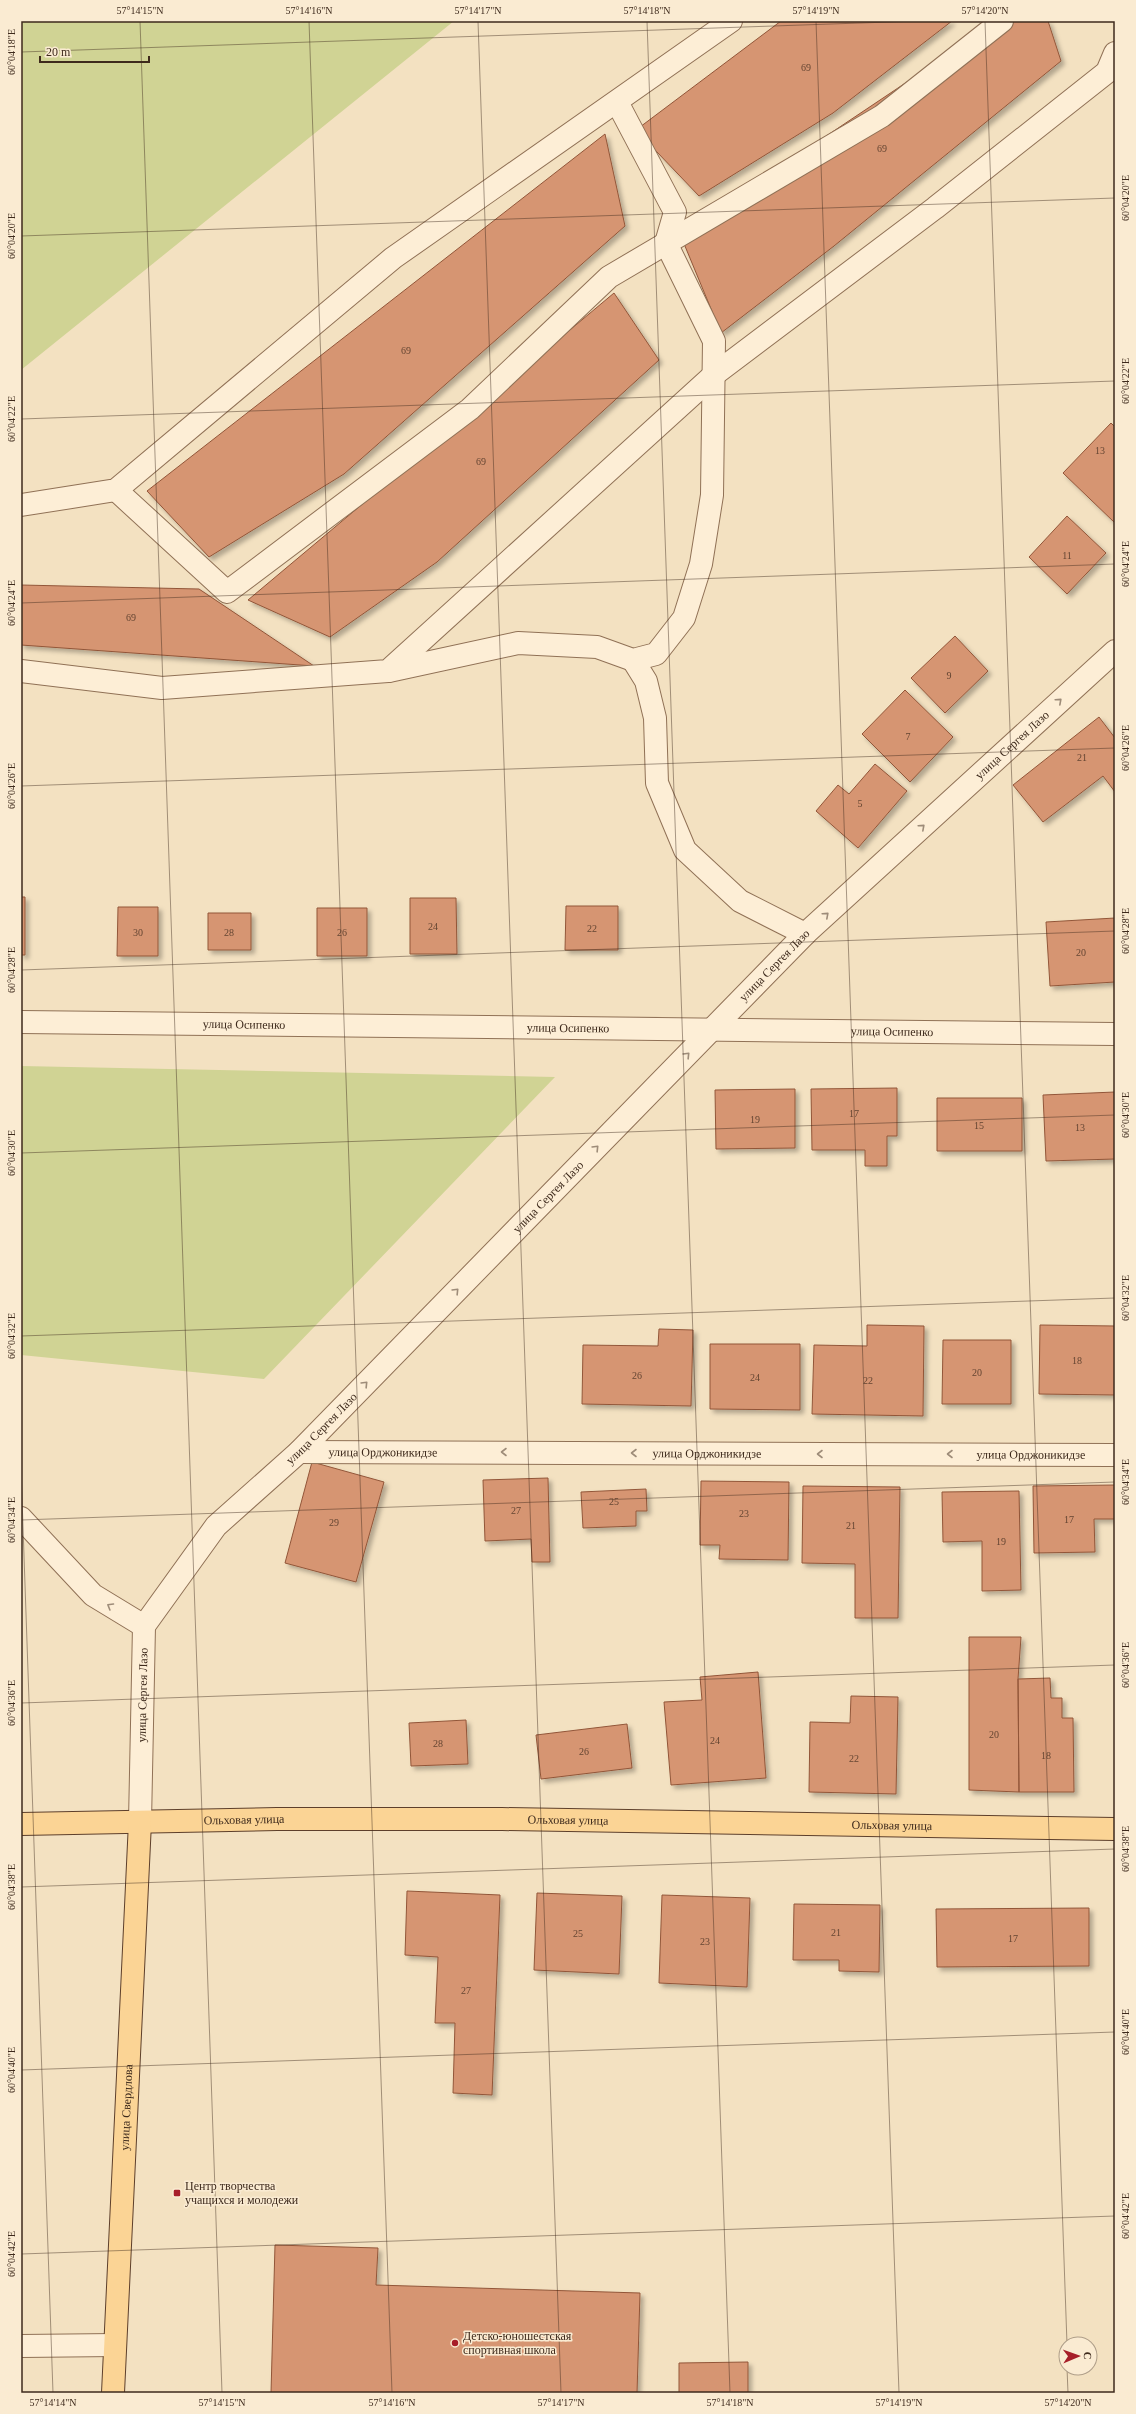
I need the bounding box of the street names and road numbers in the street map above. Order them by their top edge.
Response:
street label: улица Сергея Лазо [972,708,1052,782]
street label: улица Сергея Лазо [736,926,813,1004]
street label: улица Осипенко [203,1017,285,1032]
street label: улица Осипенко [527,1021,609,1035]
street label: улица Осипенко [851,1024,933,1039]
street label: улица Сергея Лазо [510,1158,586,1236]
street label: улица Сергея Лазо [283,1390,360,1467]
street label: улица Орджоникидзе [329,1445,437,1460]
street label: улица Орджоникидзе [653,1446,761,1461]
street label: улица Орджоникидзе [977,1447,1085,1462]
street label: улица Сергея Лазо [135,1647,151,1743]
street label: Ольховая улица [203,1812,285,1827]
street label: Ольховая улица [527,1812,609,1828]
street label: Ольховая улица [851,1818,933,1833]
street label: улица Свердлова [117,2063,136,2151]

